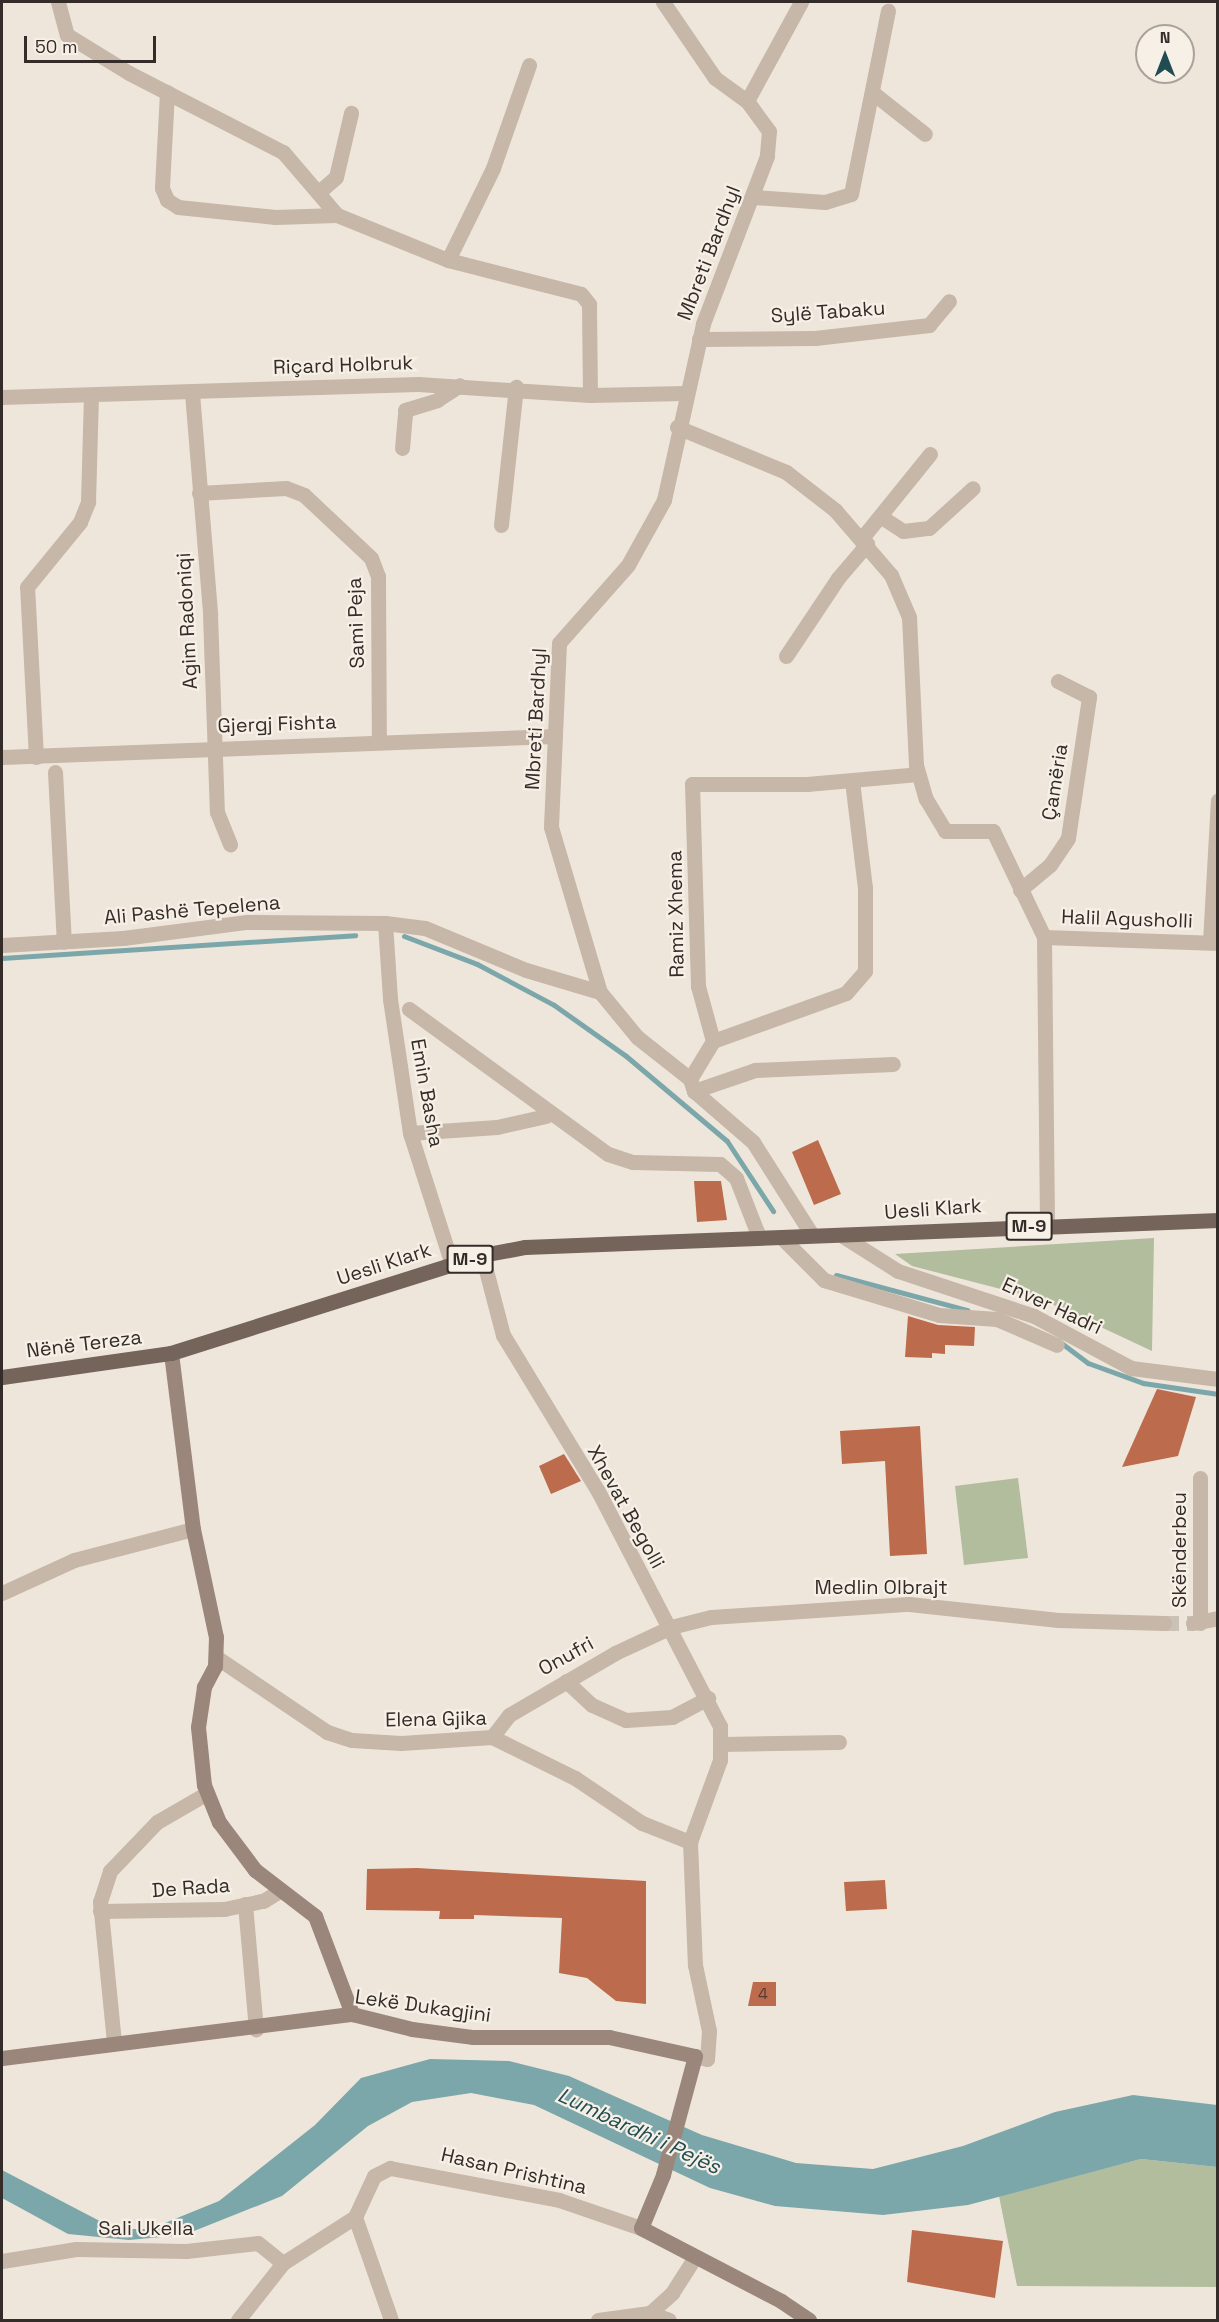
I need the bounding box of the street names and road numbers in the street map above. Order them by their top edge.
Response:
street label: Mbreti Bardhyl [672,182,746,324]
street label: Sylë Tabaku [770,296,886,328]
street label: Riçard Holbruk [273,351,413,379]
street label: Agim Radoniqi [171,552,203,690]
street label: Sami Peja [342,577,370,669]
street label: Mbreti Bardhyl [520,647,552,791]
street label: Gjergj Fishta [217,710,337,738]
street label: Çamëria [1037,742,1073,822]
street label: Ramiz Xhema [663,850,689,978]
street label: Ali Pashë Tepelena [103,890,281,930]
street label: Halil Agusholli [1061,905,1193,933]
street label: Emin Basha [406,1037,448,1149]
street label: Uesli Klark [884,1194,982,1224]
road number: M-9 [1005,1211,1053,1241]
street label: Uesli Klark [334,1238,434,1290]
road number: M-9 [446,1244,494,1274]
street label: Enver Hadri [998,1272,1106,1340]
street label: Nënë Tereza [25,1325,143,1363]
street label: Xhevat Begolli [582,1441,670,1573]
street label: Skënderbeu [1167,1492,1191,1608]
street label: Medlin Olbrajt [814,1575,948,1599]
street label: Onufri [534,1631,598,1681]
street label: Elena Gjika [385,1706,487,1732]
street label: De Rada [151,1873,231,1903]
street label: Lekë Dukagjini [353,1985,493,2027]
street label: Hasan Prishtina [439,2143,589,2199]
street label: Sali Ukella [98,2216,194,2240]

